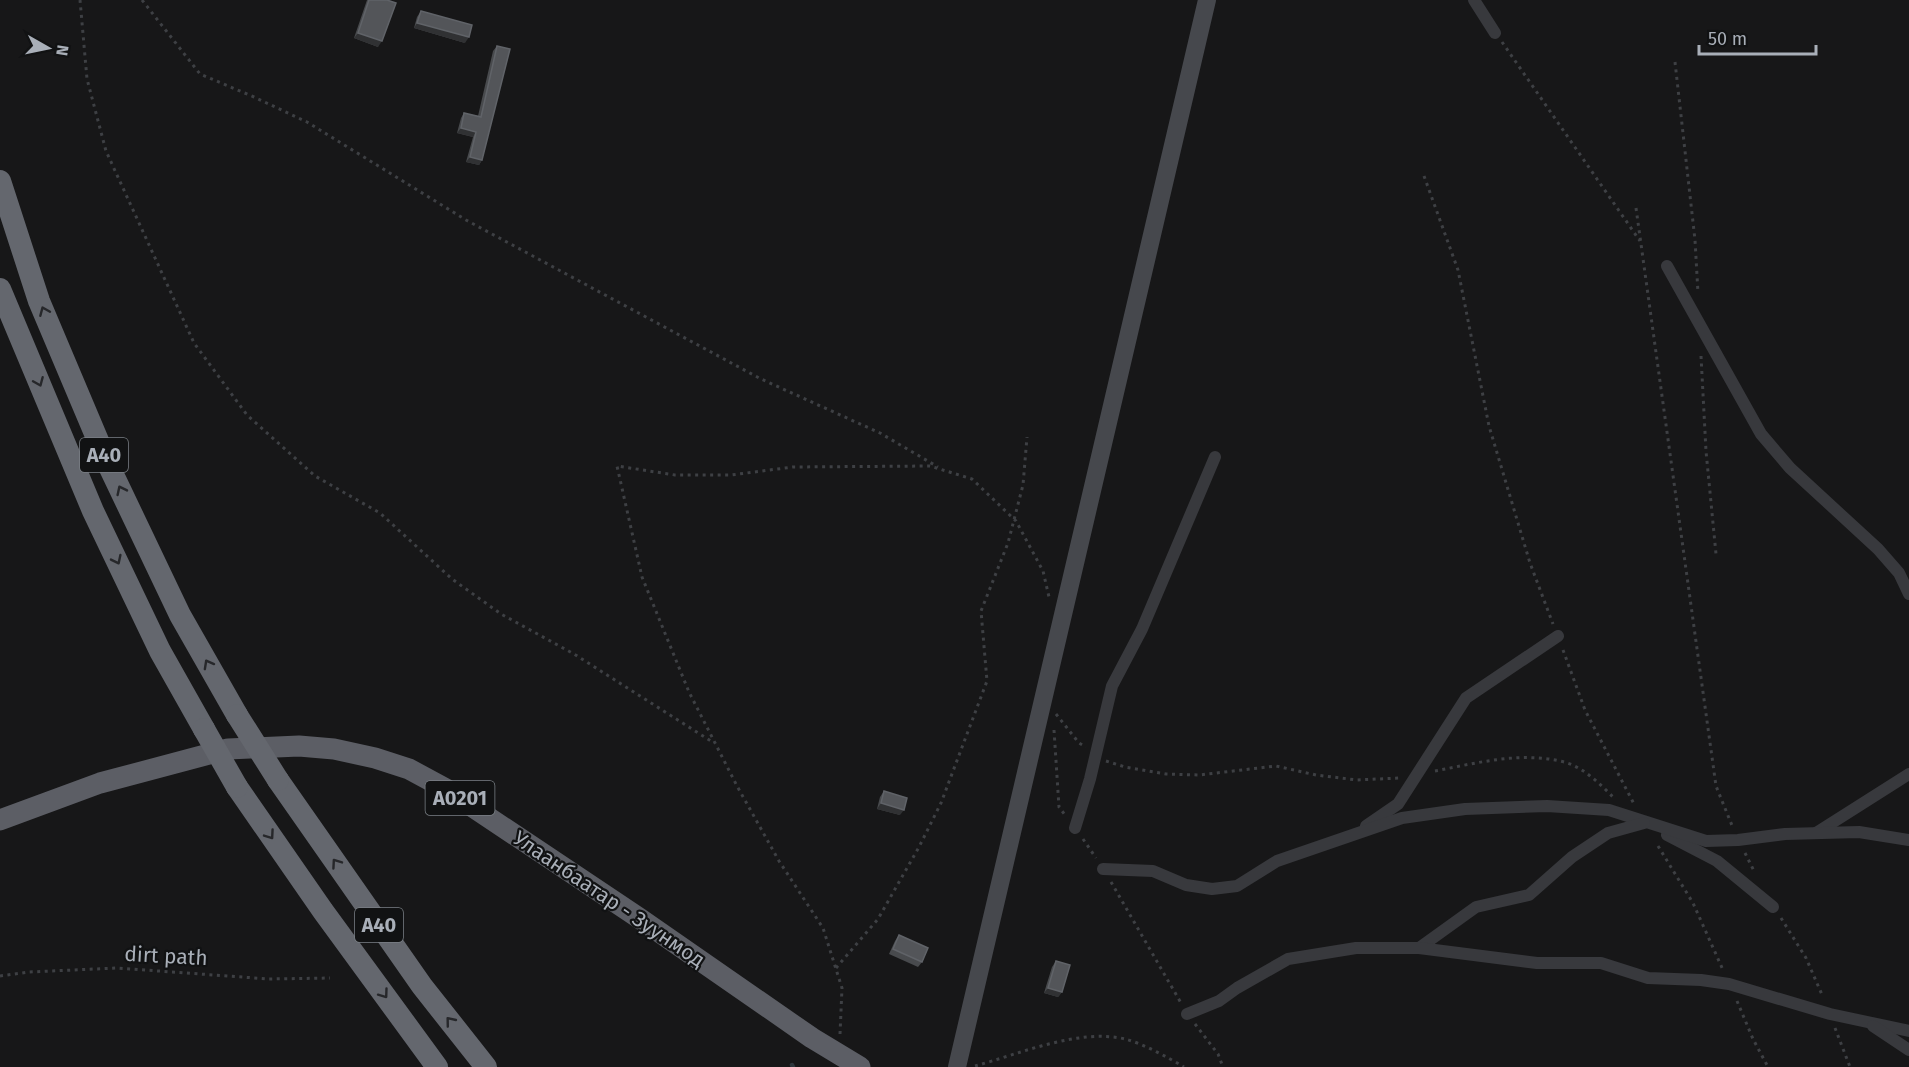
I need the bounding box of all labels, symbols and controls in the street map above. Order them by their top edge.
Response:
north arrow [18,18,78,78]
scale bar [1699,18,1816,56]
text: 50 m [1708,28,1747,50]
text: N [52,44,73,57]
one-way arrow [39,307,51,318]
one-way arrow [32,375,44,386]
road number: A40 [80,438,128,472]
one-way arrow [116,486,128,497]
one-way arrow [109,554,121,565]
one-way arrow [204,660,215,671]
road number: A0201 [426,781,494,815]
street label: Улаанбаатар - Зуунмод [508,825,710,973]
one-way arrow [263,829,274,840]
one-way arrow [332,859,343,870]
road number: A40 [355,908,403,942]
street label: dirt path [124,941,208,971]
one-way arrow [376,988,387,999]
one-way arrow [446,1017,457,1028]

